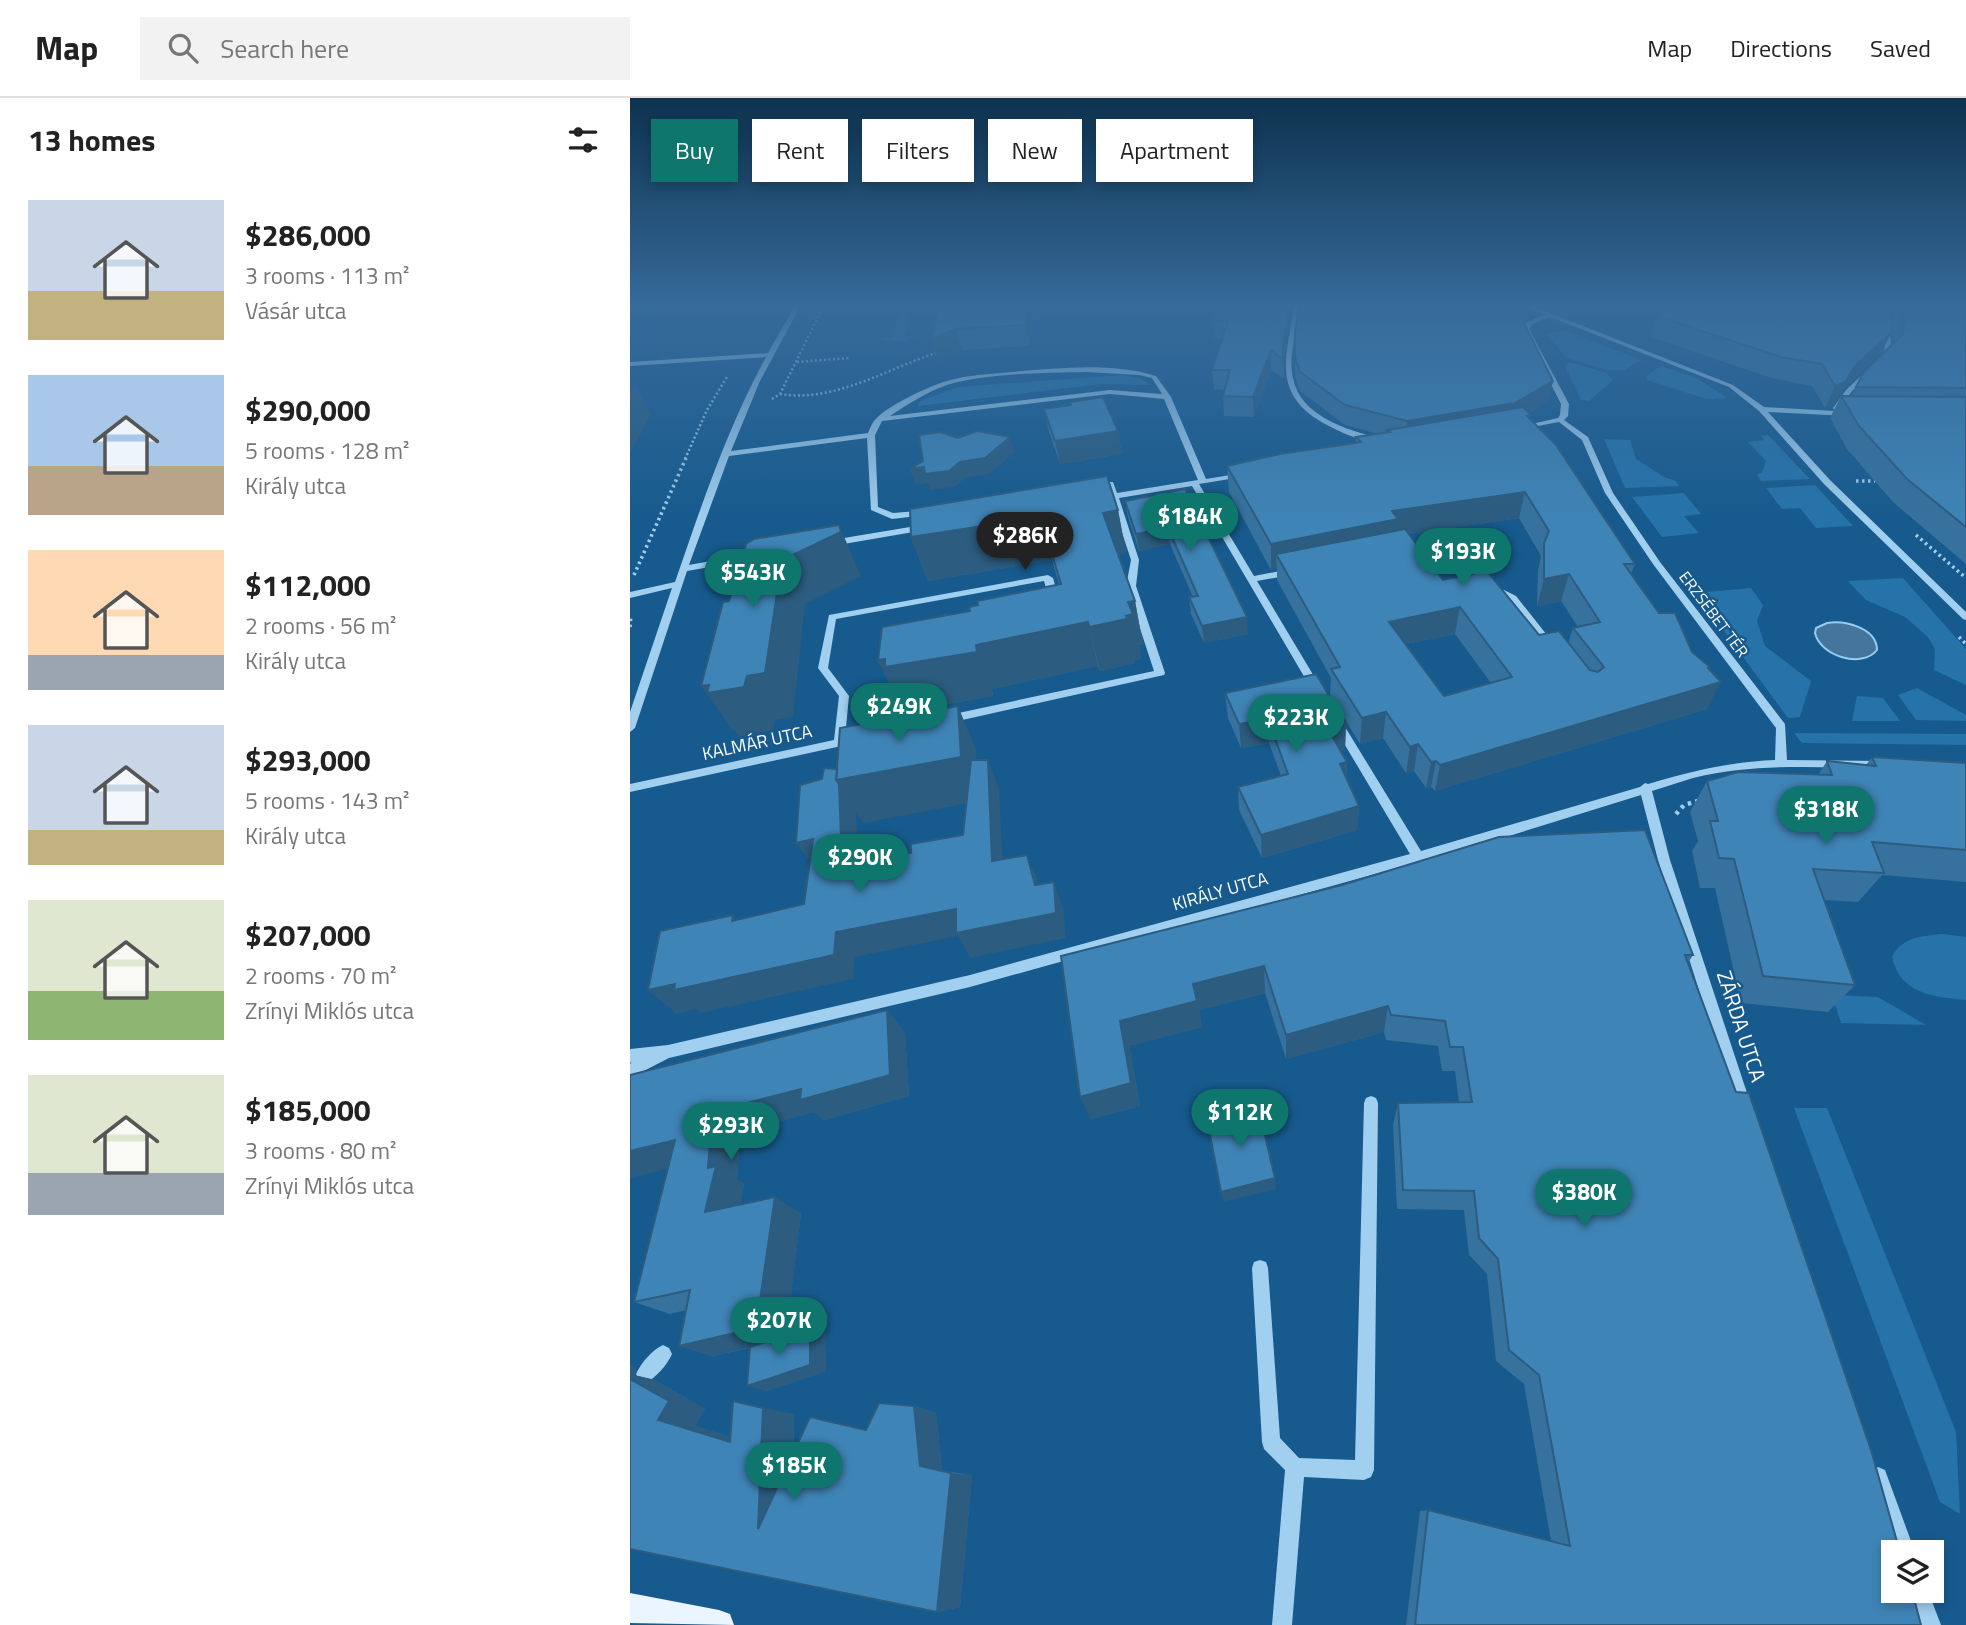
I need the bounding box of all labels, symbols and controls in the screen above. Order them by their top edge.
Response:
search box [140,17,630,80]
text: Map [35,23,98,73]
icon: search [164,29,202,67]
text: Search here [220,29,349,68]
text: Map [1647,30,1692,66]
text: Directions [1730,30,1832,66]
text: Saved [1870,30,1931,66]
text: 13 homes [28,117,155,163]
chip: Buy [651,119,738,182]
chip: Rent [752,119,848,182]
chip: Filters [862,119,974,182]
chip: New [988,119,1082,182]
chip: Apartment [1096,119,1253,182]
icon: filters [564,121,602,159]
text: $286,000 [245,212,371,258]
icon: home [84,228,168,312]
text: 3 rooms · 113 m² [245,258,409,293]
text: Vásár utca [245,293,346,328]
text: $290,000 [245,387,371,433]
icon: home [84,403,168,487]
text: 5 rooms · 128 m² [245,433,409,468]
text: Király utca [245,468,346,503]
pin: $184K [1141,494,1239,553]
text: $184K [1157,498,1223,533]
pin: $286K [976,512,1074,572]
text: $286K [992,517,1058,552]
pin: $193K [1414,528,1512,588]
text: $193K [1430,533,1496,568]
pin: $543K [704,550,802,609]
text: $543K [720,554,786,589]
text: $112,000 [245,562,371,608]
street label: ERZSÉBET TÉR [1674,566,1755,662]
icon: home [84,578,168,662]
text: 2 rooms · 56 m² [245,608,396,643]
text: Király utca [245,643,346,678]
pin: $249K [850,684,948,743]
text: $249K [866,688,932,723]
pin: $223K [1247,694,1345,754]
text: $223K [1263,699,1329,734]
street label: KALMÁR UTCA [700,717,815,767]
text: $293,000 [245,737,371,783]
icon: home [84,753,168,837]
text: 5 rooms · 143 m² [245,783,409,818]
pin: $318K [1777,786,1875,846]
text: $318K [1793,791,1859,826]
text: Király utca [245,818,346,853]
pin: $290K [811,834,909,894]
text: $290K [827,839,893,874]
street label: KIRÁLY UTCA [1169,864,1271,918]
text: $207,000 [245,912,371,958]
icon: home [84,928,168,1012]
text: 2 rooms · 70 m² [245,958,396,993]
street label: ZÁRDA UTCA [1709,966,1775,1086]
text: Zrínyi Miklós utca [245,993,414,1028]
text: $185,000 [245,1087,371,1133]
pin: $112K [1191,1090,1289,1149]
text: $112K [1207,1094,1273,1129]
pin: $293K [682,1102,780,1162]
icon: home [84,1103,168,1187]
text: $293K [698,1107,764,1142]
text: 3 rooms · 80 m² [245,1133,396,1168]
text: Zrínyi Miklós utca [245,1168,414,1203]
pin: $380K [1535,1170,1633,1229]
text: $380K [1551,1174,1617,1209]
pin: $207K [730,1298,828,1357]
text: $207K [746,1302,812,1337]
pin: $185K [745,1442,843,1502]
text: $185K [761,1447,827,1482]
map controls [1881,1540,1944,1603]
button: layers [1881,1540,1944,1603]

